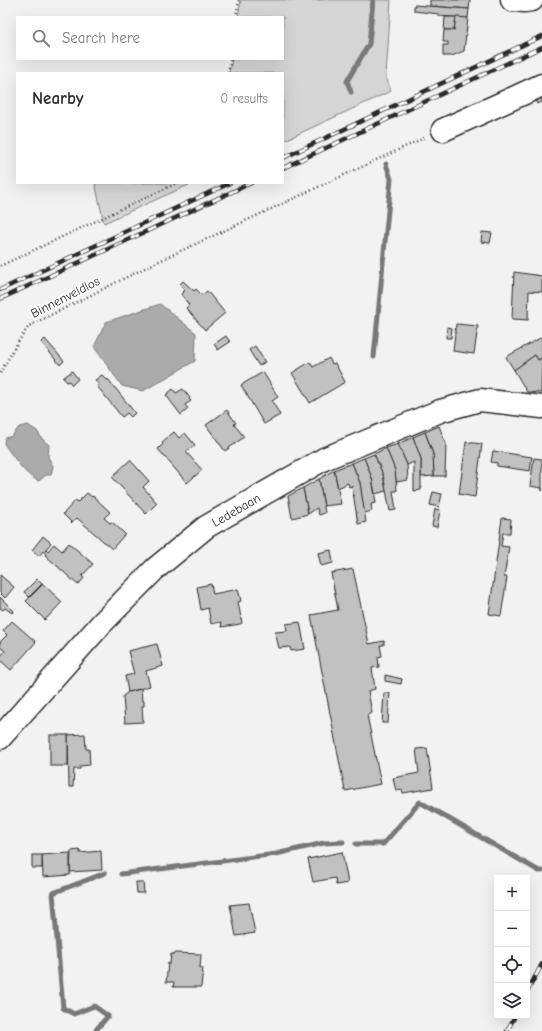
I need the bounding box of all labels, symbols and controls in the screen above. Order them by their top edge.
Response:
search box [16,16,284,60]
icon: search [30,27,52,49]
text: Search here [62,29,140,47]
text: Nearby [32,89,83,108]
text: 0 results [220,91,268,106]
street label: Binnenveldlos [28,273,102,321]
street label: Ledebaan [209,490,263,530]
map controls [494,875,530,1019]
button: + [494,875,530,911]
button: − [494,911,530,947]
button: locate [494,947,530,983]
button: layers [494,983,530,1019]

